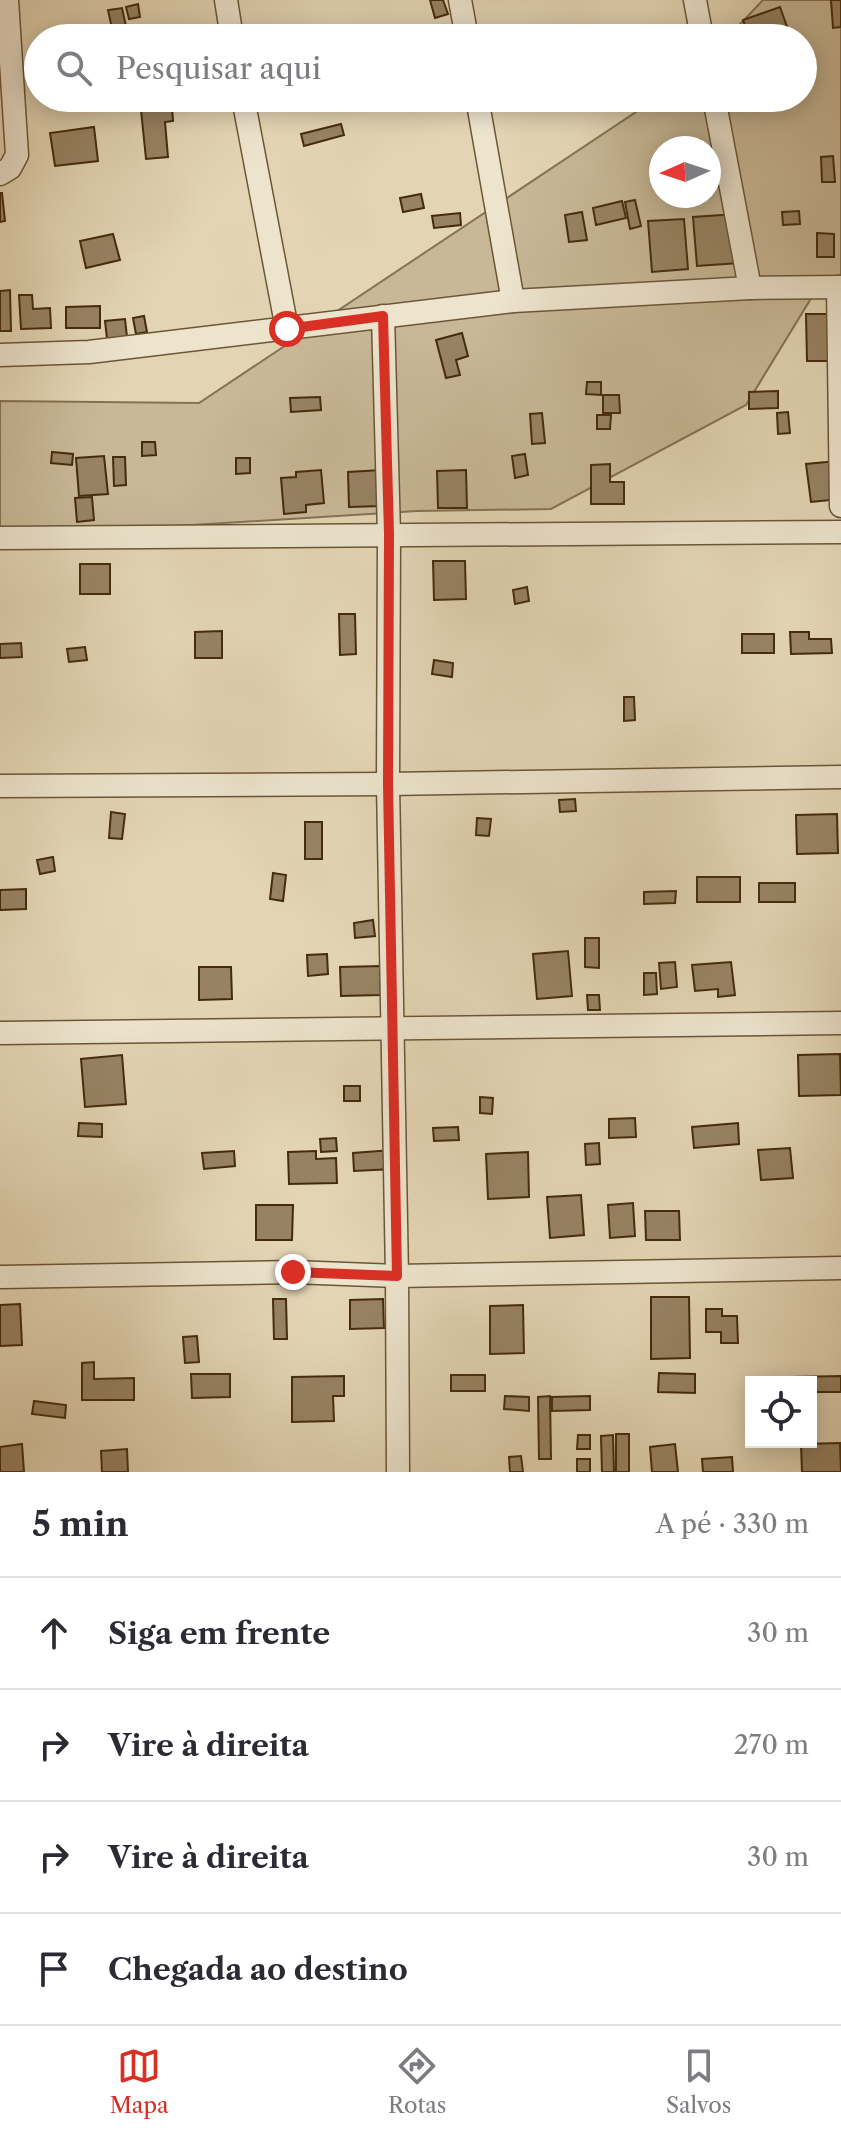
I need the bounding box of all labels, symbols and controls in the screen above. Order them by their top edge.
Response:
search box [24,24,817,112]
icon: search [52,46,96,90]
text: Pesquisar aqui [116,50,321,87]
north arrow [649,136,721,208]
route start [269,311,305,347]
route end [275,1254,311,1290]
map controls [745,1376,817,1448]
button: locate [745,1376,817,1448]
text: 5 min [32,1503,129,1545]
text: A pé · 330 m [656,1508,809,1540]
icon: ahead [32,1611,76,1655]
text: Siga em frente [108,1615,330,1652]
text: 30 m [747,1617,809,1649]
icon: right [32,1723,76,1767]
text: Vire à direita [108,1727,309,1764]
text: 270 m [734,1729,809,1761]
icon: right [32,1835,76,1879]
text: Vire à direita [108,1839,309,1876]
text: 30 m [747,1841,809,1873]
icon: arrive [32,1947,76,1991]
text: Chegada ao destino [108,1951,408,1988]
tab: Mapa [110,2044,169,2119]
tab: Rotas [388,2044,446,2119]
tab: Salvos [666,2044,731,2119]

